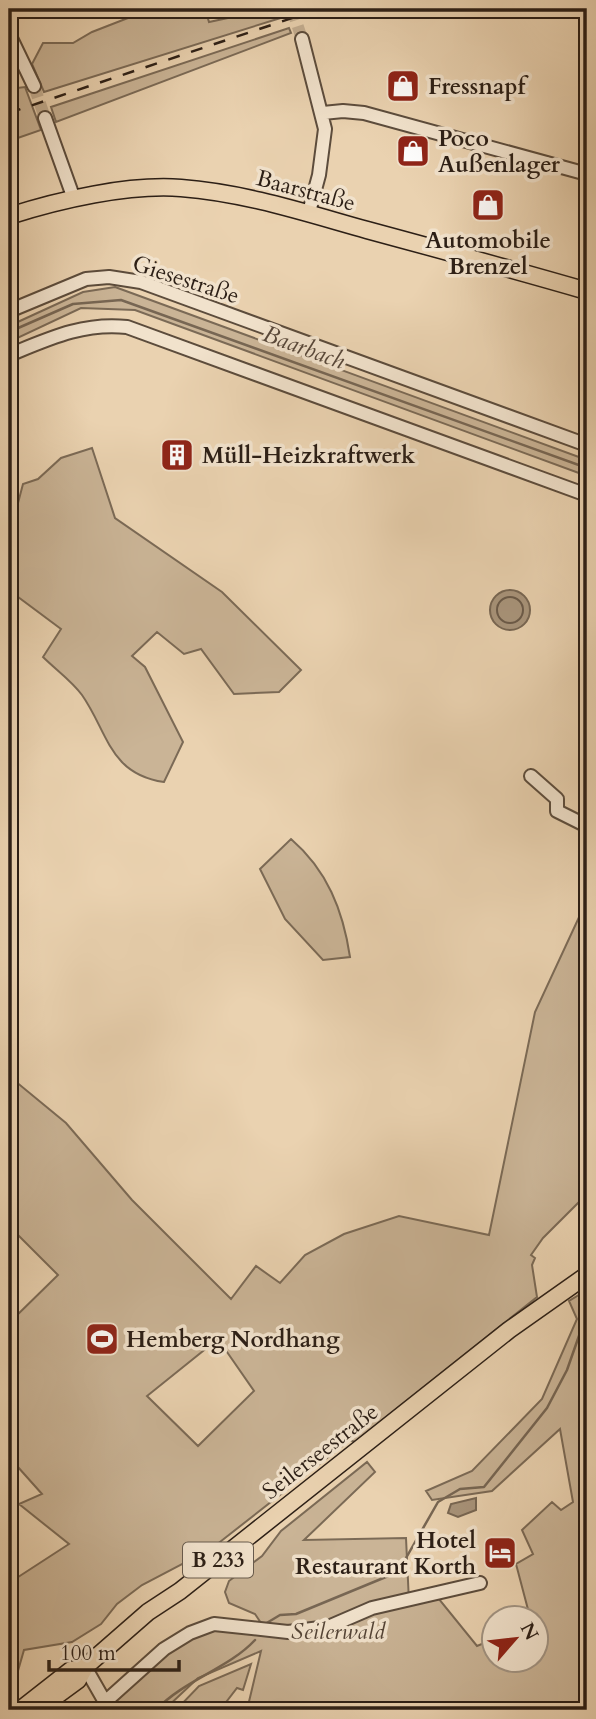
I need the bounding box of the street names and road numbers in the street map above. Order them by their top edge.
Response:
street label: Baarstraße [253,162,359,219]
street label: Giesestraße [128,248,243,311]
street label: Seilerseestraße [256,1396,385,1506]
road number: B 233 [183,1542,253,1578]

